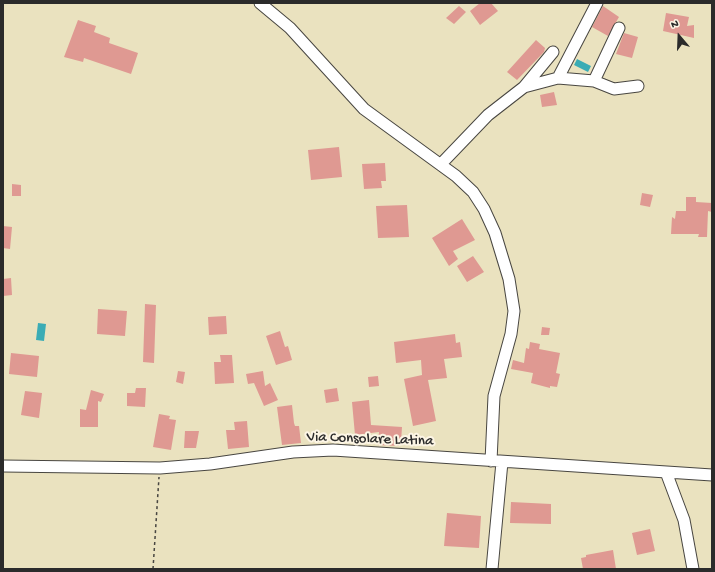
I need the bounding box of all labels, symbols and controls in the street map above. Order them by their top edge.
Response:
north arrow [659,16,699,56]
text: N [670,18,680,31]
street label: Via Consolare Latina [306,429,434,451]

